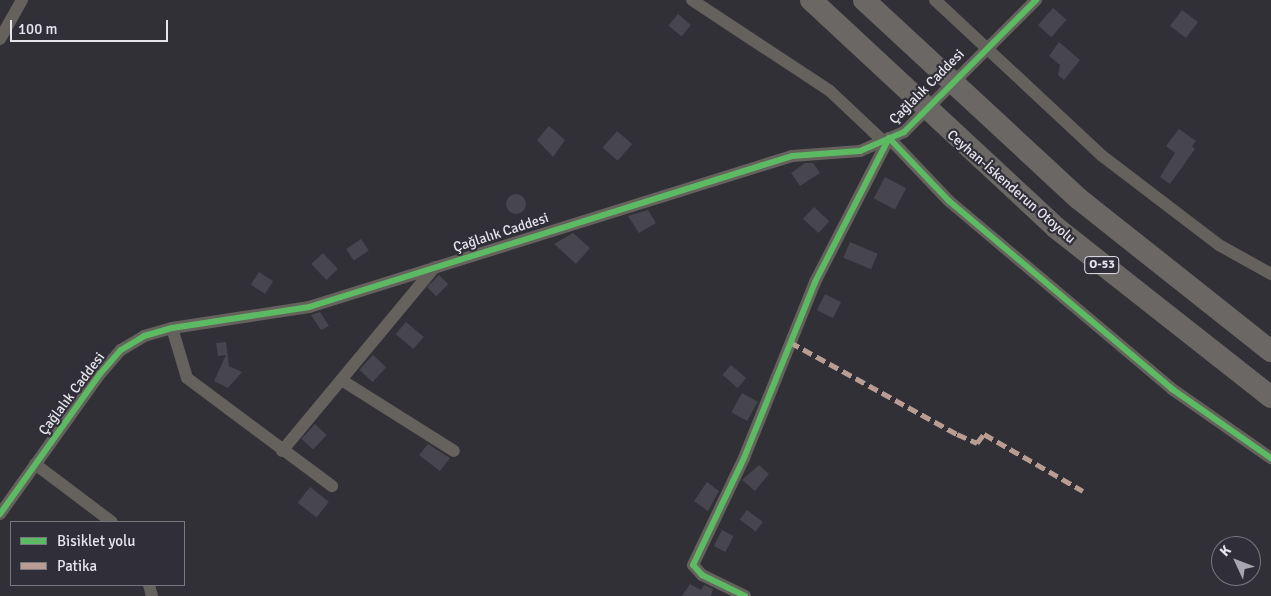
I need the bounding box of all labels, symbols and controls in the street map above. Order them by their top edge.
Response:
scale bar [12,10,170,42]
text: 100 m [18,20,58,38]
street label: Çağlalık Caddesi [886,46,968,128]
street label: Ceyhan-İskenderun Otoyolu [943,127,1079,247]
street label: Çağlalık Caddesi [451,210,551,256]
road number: O-53 [1083,256,1121,274]
street label: Çağlalık Caddesi [35,349,109,439]
legend [10,521,185,586]
text: Bisiklet yolu [57,532,135,550]
north arrow [1211,536,1261,586]
text: K [1216,542,1235,560]
text: Patika [57,557,97,575]

